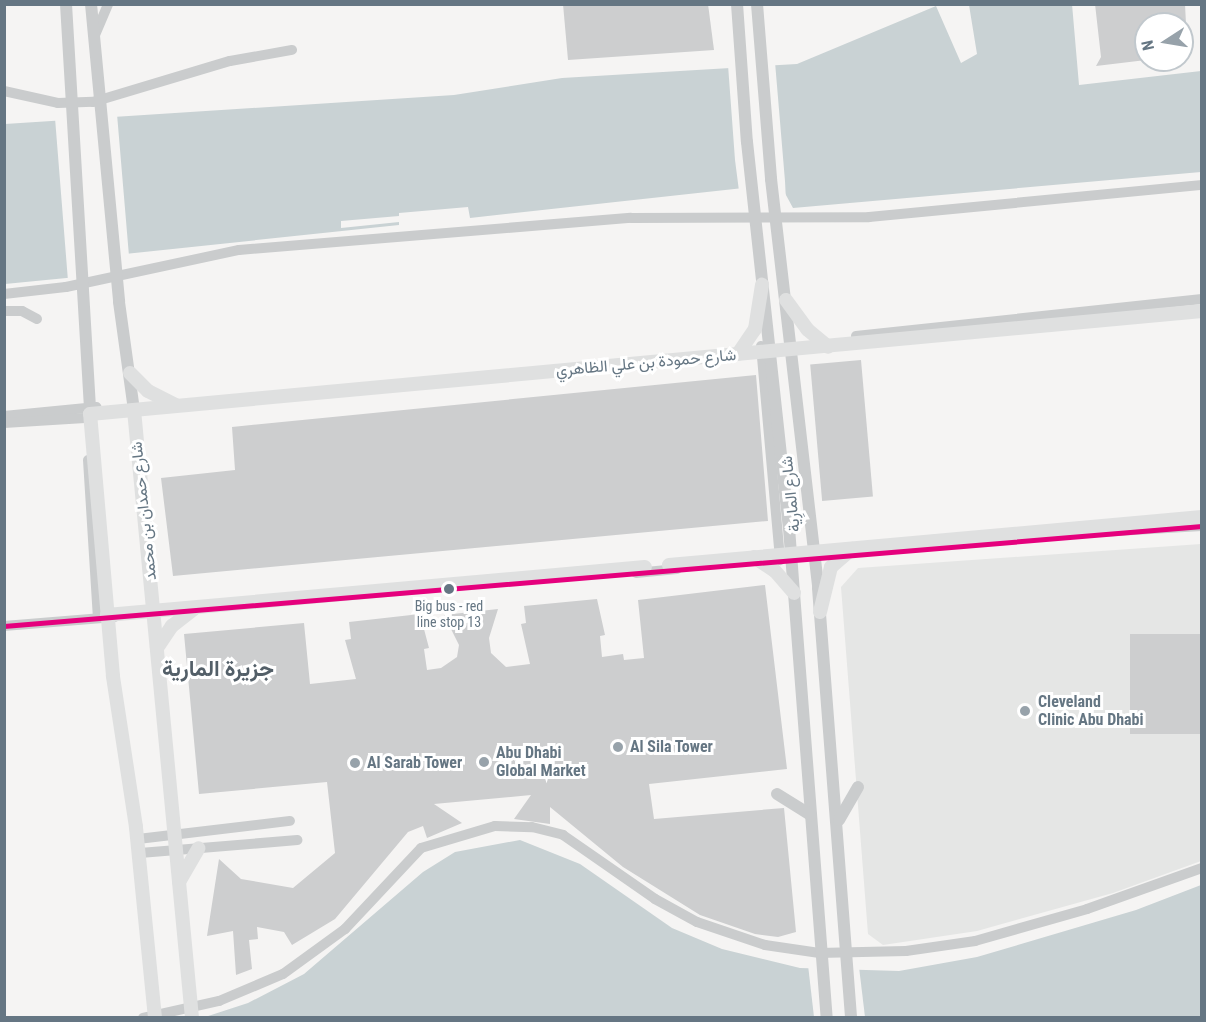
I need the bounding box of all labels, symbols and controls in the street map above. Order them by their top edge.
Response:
north arrow [1134,12,1194,72]
text: N [1138,39,1158,52]
street label: شارع حمودة بن علي الظاهري [555,346,737,380]
street label: شارع حمدان بن محمد [127,441,161,581]
street label: شارع المارِية [777,455,805,533]
marker: Big bus - red line stop 13 [443,583,455,595]
place label: Big bus - red line stop 13 [415,598,483,630]
district label: جزيرة المارية [162,656,274,682]
place label: Cleveland Clinic Abu Dhabi [1038,692,1144,730]
marker: Cleveland Clinic Abu Dhabi [1016,702,1034,720]
place label: Al Sila Tower [630,737,713,757]
marker: Al Sila Tower [611,740,625,754]
place label: Abu Dhabi Global Market [496,743,586,781]
place label: Al Sarab Tower [367,753,463,773]
marker: Abu Dhabi Global Market [477,755,491,769]
marker: Al Sarab Tower [348,756,362,770]

